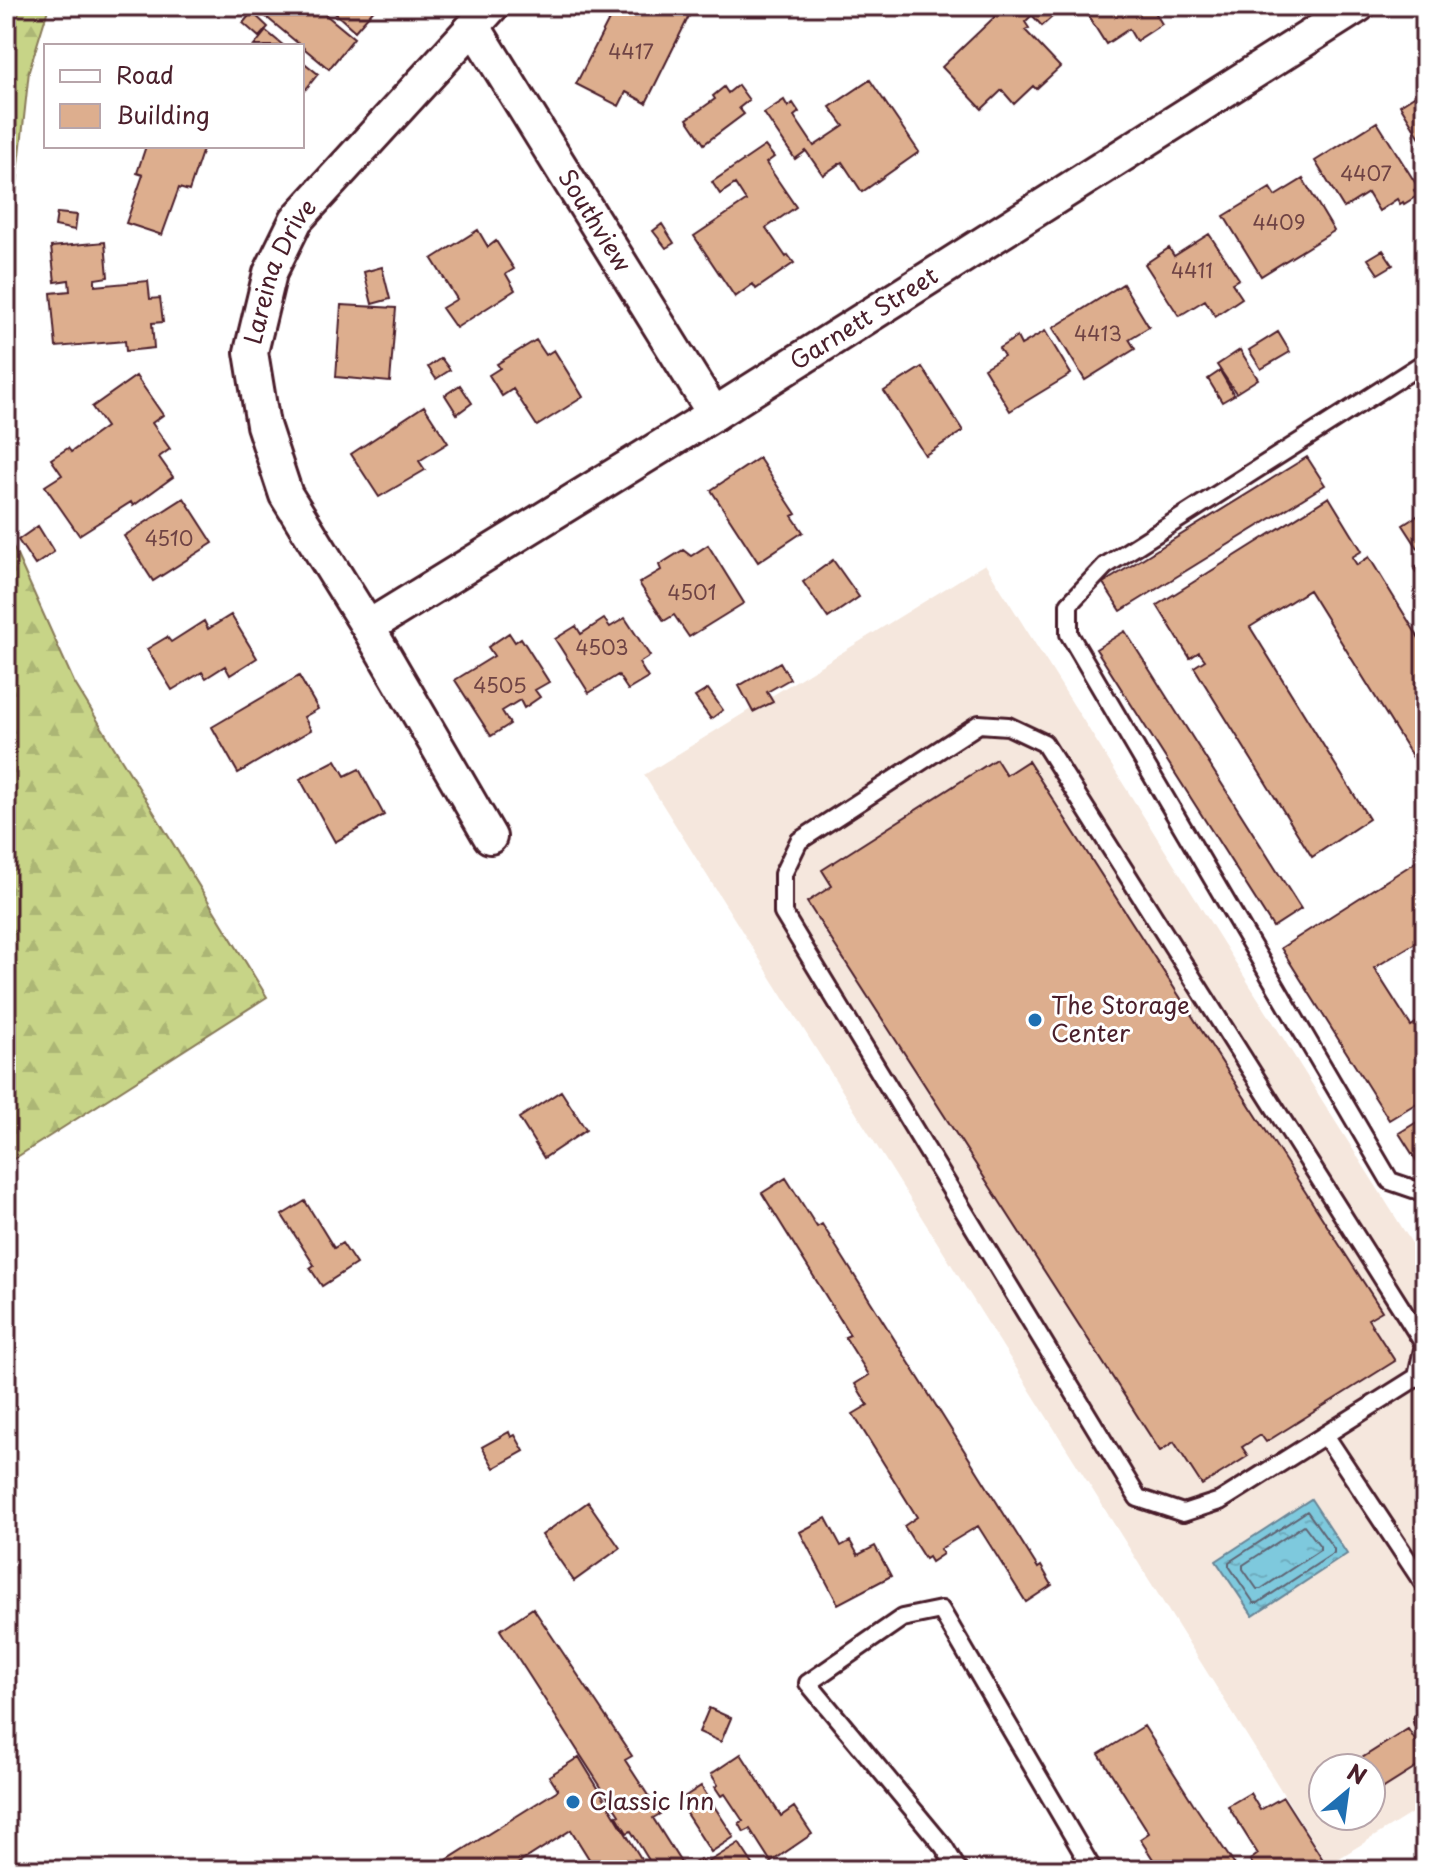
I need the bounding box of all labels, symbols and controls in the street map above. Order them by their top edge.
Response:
house number: 4417 [608,36,654,66]
legend [44,44,304,148]
text: Road [116,56,174,92]
text: Building [116,96,210,132]
house number: 4407 [1340,158,1392,188]
street label: Southview [550,162,642,278]
street label: Lareina Drive [233,189,324,348]
house number: 4409 [1253,207,1305,237]
house number: 4411 [1171,255,1213,285]
street label: Garnett Street [782,257,944,378]
house number: 4413 [1074,318,1122,348]
house number: 4510 [145,523,193,553]
house number: 4501 [667,577,717,607]
house number: 4503 [576,632,628,662]
house number: 4505 [473,670,527,700]
place label: The Storage Center [1051,986,1190,1050]
marker: The Storage Center [1026,1011,1044,1029]
north arrow [1307,1752,1387,1832]
text: N [1342,1755,1373,1792]
place label: Classic Inn [589,1782,714,1818]
marker: Classic Inn [564,1793,582,1811]

